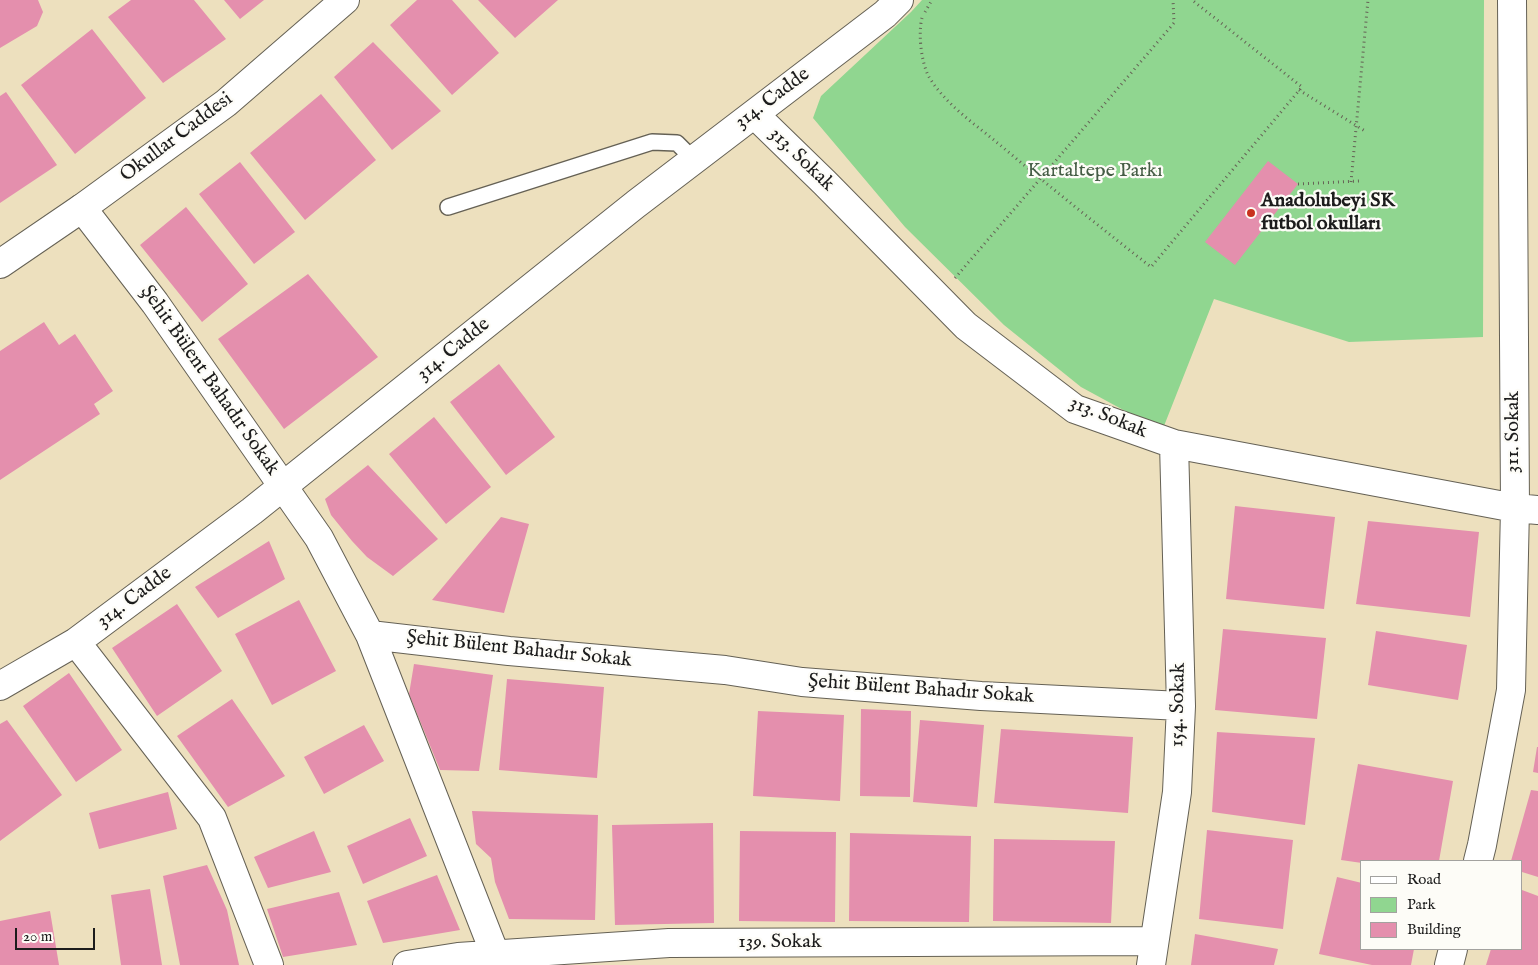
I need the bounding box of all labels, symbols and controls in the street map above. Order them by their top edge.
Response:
street label: 314. Cadde [731,63,815,135]
street label: Okullar Caddesi [116,88,238,188]
street label: 313. Sokak [763,123,839,197]
park label: Kartaltepe Parkı [1027,160,1163,184]
place label: Anadolubeyi SK futbol okulları [1261,190,1395,237]
marker: Anadolubeyi SK futbol okulları [1245,207,1257,219]
street label: Şehit Bülent Bahadır Sokak [134,281,284,481]
street label: 314. Cadde [413,313,495,387]
street label: 311. Sokak [1502,391,1526,473]
street label: 313. Sokak [1065,392,1151,444]
street label: 314. Cadde [93,562,177,634]
street label: Şehit Bülent Bahadır Sokak [405,626,633,674]
street label: 154. Sokak [1166,663,1192,747]
street label: Şehit Bülent Bahadır Sokak [807,670,1035,710]
legend [1360,860,1523,950]
text: Road [1407,870,1441,889]
text: Park [1407,895,1436,914]
scale bar [18,918,98,950]
text: Building [1407,920,1461,939]
text: 20 m [23,927,52,946]
street label: 139. Sokak [738,931,822,955]

